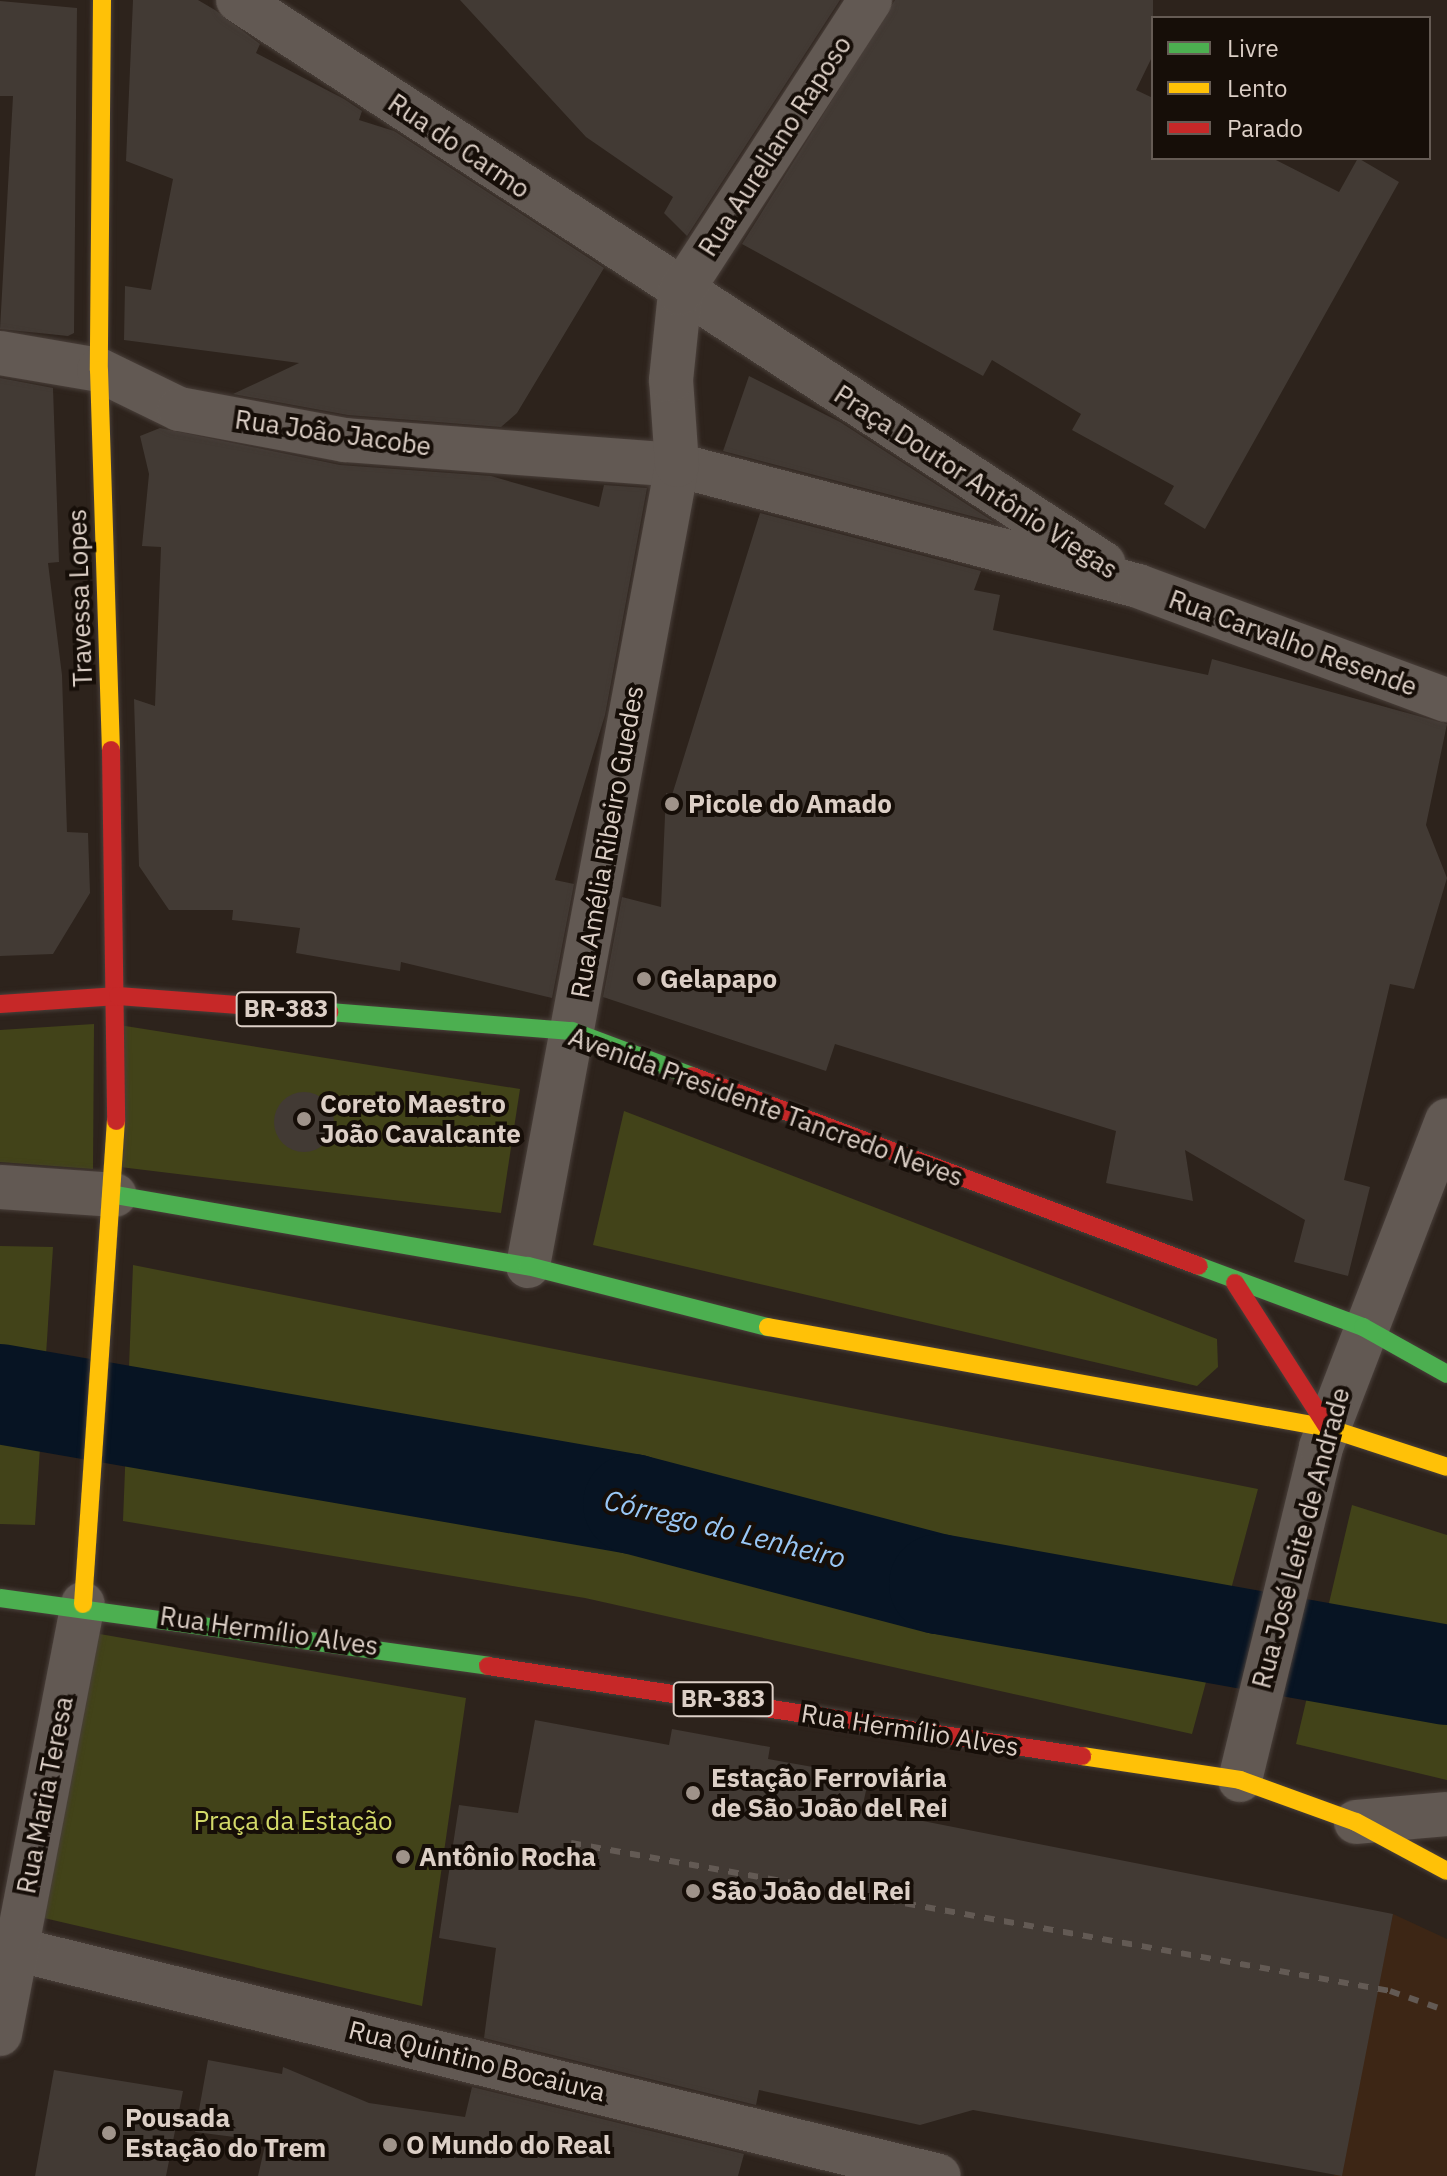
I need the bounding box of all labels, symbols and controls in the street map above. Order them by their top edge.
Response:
legend [1151,16,1431,160]
street label: Rua Aureliano Raposo [692,30,858,262]
text: Livre [1227,32,1279,64]
text: Lento [1227,72,1287,104]
street label: Rua do Carmo [382,87,536,205]
text: Parado [1227,112,1303,144]
street label: Praça Doutor Antônio Viegas [828,379,1124,585]
street label: Rua João Jacobe [233,404,433,462]
street label: Travessa Lopes [61,508,99,688]
street label: Rua Carvalho Resende [1165,584,1421,702]
street label: Rua Amélia Ribeiro Guedes [564,683,650,1001]
place label: Picole do Amado [688,788,892,820]
marker: Picole do Amado [663,795,681,813]
place label: Gelapapo [660,963,777,995]
marker: Gelapapo [635,970,653,988]
road number: BR-383 [234,989,338,1029]
street label: Avenida Presidente Tancredo Neves [565,1021,967,1193]
place label: Coreto Maestro João Cavalcante [320,1088,521,1150]
marker: Coreto Maestro João Cavalcante [295,1110,313,1128]
street label: Rua José Leite de Andrade [1246,1384,1356,1692]
water label: Córrego do Lenheiro [601,1483,849,1575]
street label: Rua Hermílio Alves [158,1600,380,1662]
road number: BR-383 [671,1679,775,1719]
street label: Rua Maria Teresa [11,1694,79,1896]
street label: Rua Hermílio Alves [799,1697,1021,1763]
place label: Estação Ferroviária de São João del Rei [711,1762,948,1824]
marker: Estação Ferroviária de São João del Rei [682,1782,704,1804]
park label: Praça da Estação [193,1805,393,1837]
place label: Antônio Rocha [419,1841,596,1873]
marker: Antônio Rocha [394,1848,412,1866]
place label: São João del Rei [711,1875,911,1907]
marker: São João del Rei [682,1880,704,1902]
street label: Rua Quintino Bocaiuva [346,2014,608,2108]
place label: Pousada Estação do Trem [125,2102,326,2164]
marker: Pousada Estação do Trem [100,2124,118,2142]
place label: O Mundo do Real [406,2129,611,2161]
marker: O Mundo do Real [381,2136,399,2154]

